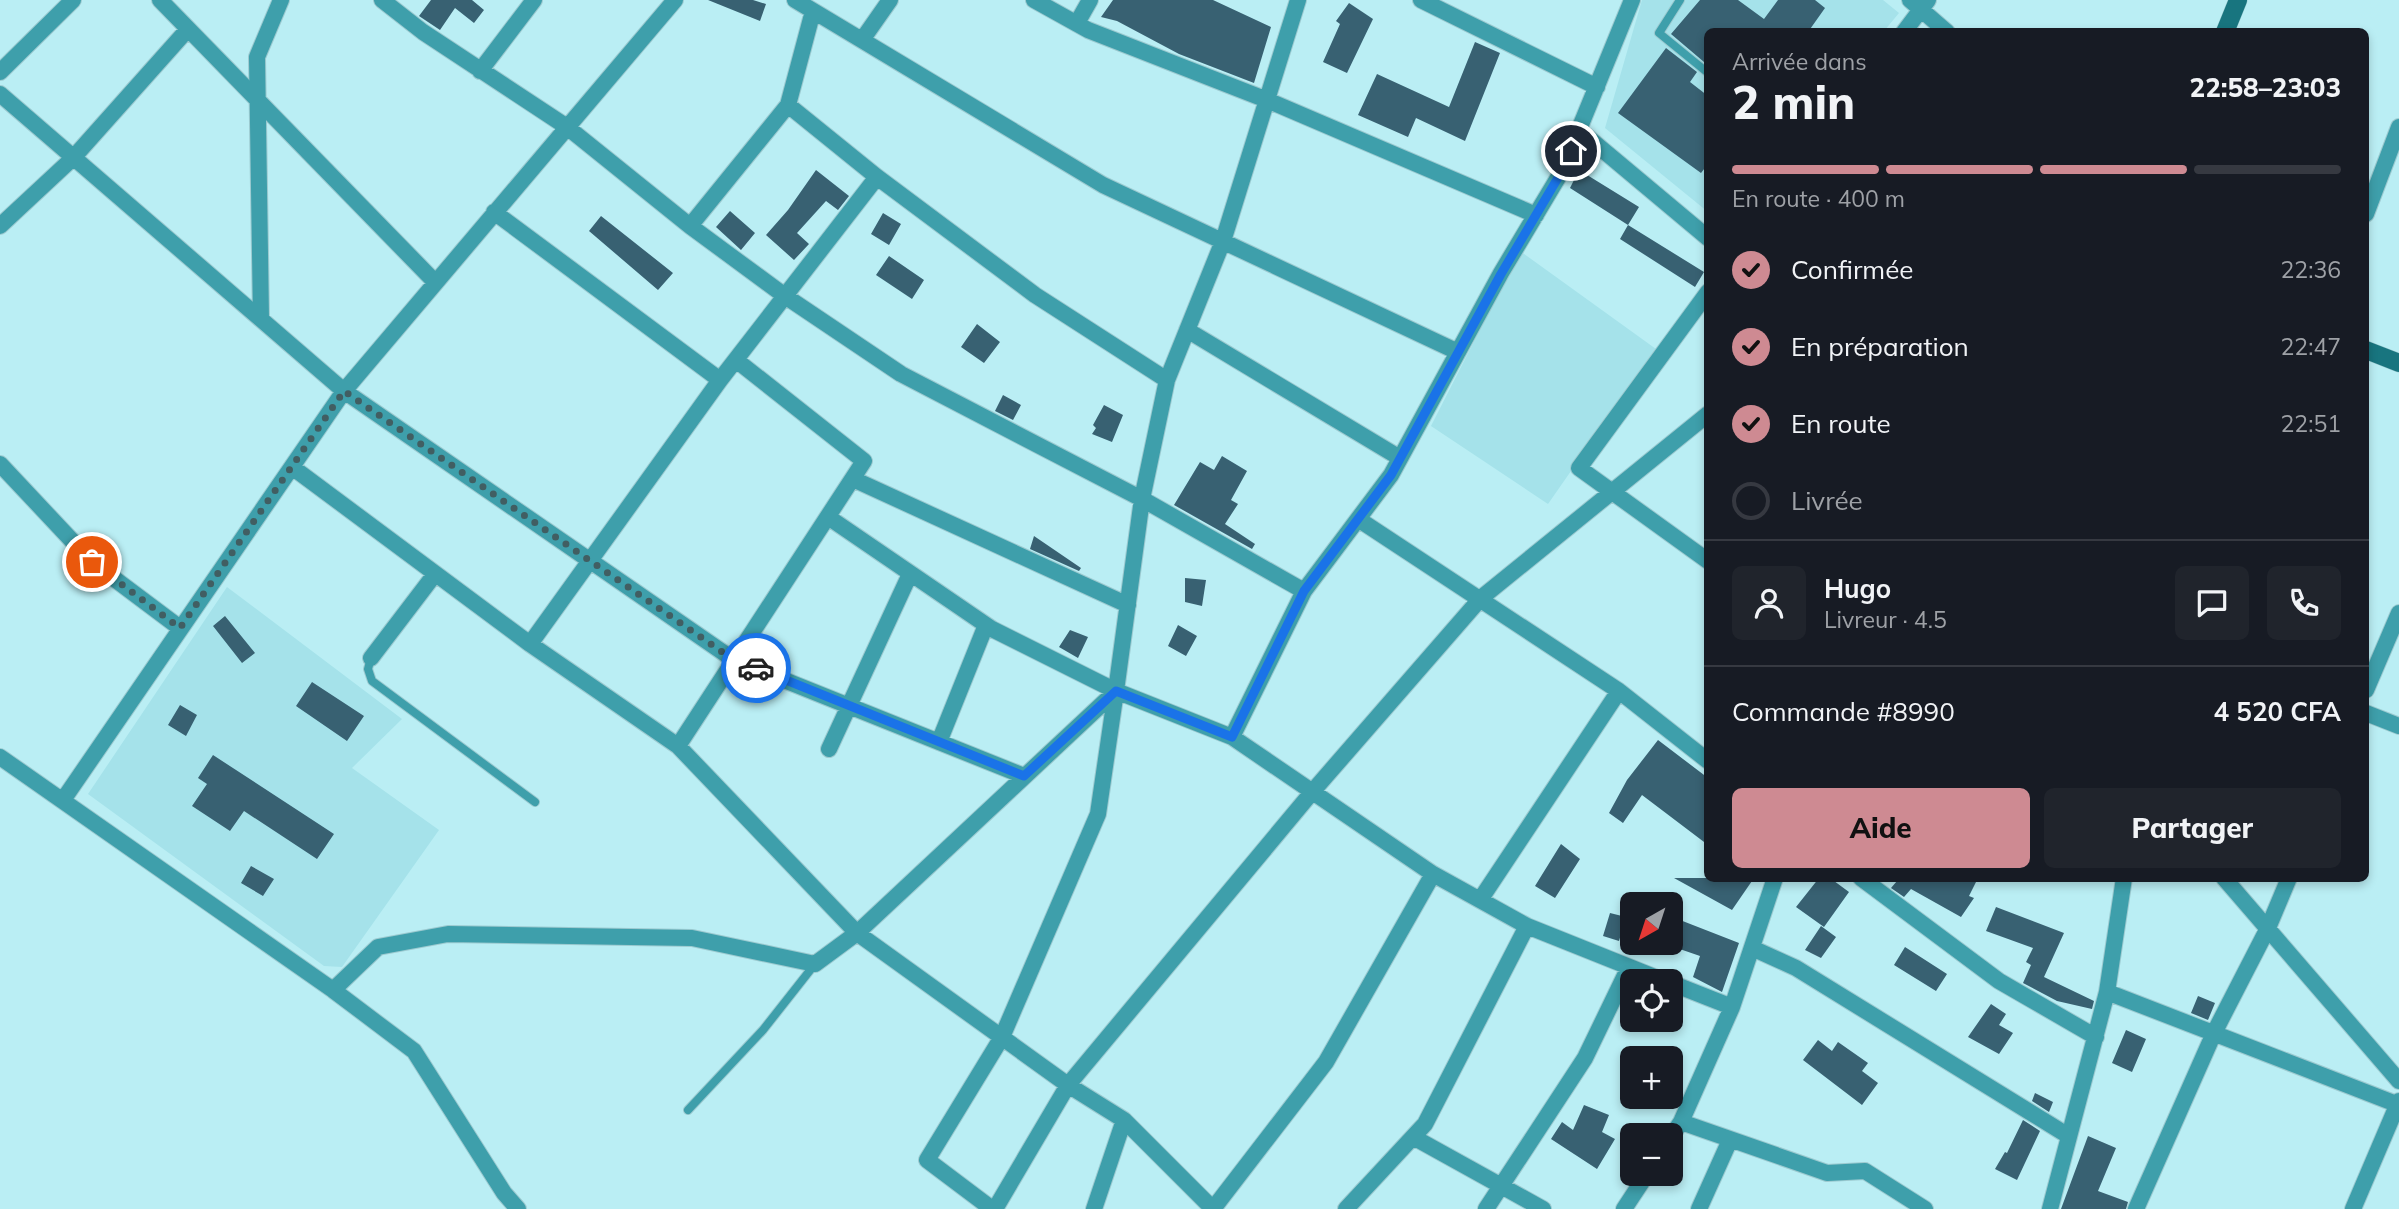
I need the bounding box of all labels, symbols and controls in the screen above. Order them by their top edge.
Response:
text: Arrivée dans [1732,47,1867,76]
text: 22:58–23:03 [2190,71,2341,104]
text: 2 min [1732,73,1855,131]
pin [1541,121,1601,181]
icon: home [1552,132,1590,170]
text: En route · 400 m [1732,184,1905,213]
icon: check [1732,251,1770,289]
text: Confirmée [1791,253,1913,286]
text: 22:36 [2281,255,2341,284]
icon: check [1732,328,1770,366]
text: En préparation [1791,330,1969,363]
text: 22:47 [2281,332,2341,361]
icon: check [1732,405,1770,443]
text: En route [1791,407,1891,440]
text: 22:51 [2281,409,2341,438]
text: Livrée [1791,484,1863,517]
pin [62,532,122,592]
icon: bag [73,543,111,581]
button: person [1732,566,1806,640]
button: chat [2175,566,2249,640]
button: phone [2267,566,2341,640]
text: Hugo [1824,572,1891,605]
text: Livreur · 4.5 [1824,605,1947,634]
courier [721,633,791,703]
icon: car [737,649,775,687]
text: Commande #8990 [1732,695,1955,728]
text: 4 520 CFA [2214,695,2341,728]
button: Aide [1732,788,2030,868]
button: Partager [2044,788,2341,868]
north arrow [1620,892,1684,956]
map controls [1620,892,1683,1186]
button: locate [1620,969,1683,1032]
button: + [1620,1046,1683,1109]
button: − [1620,1123,1683,1186]

